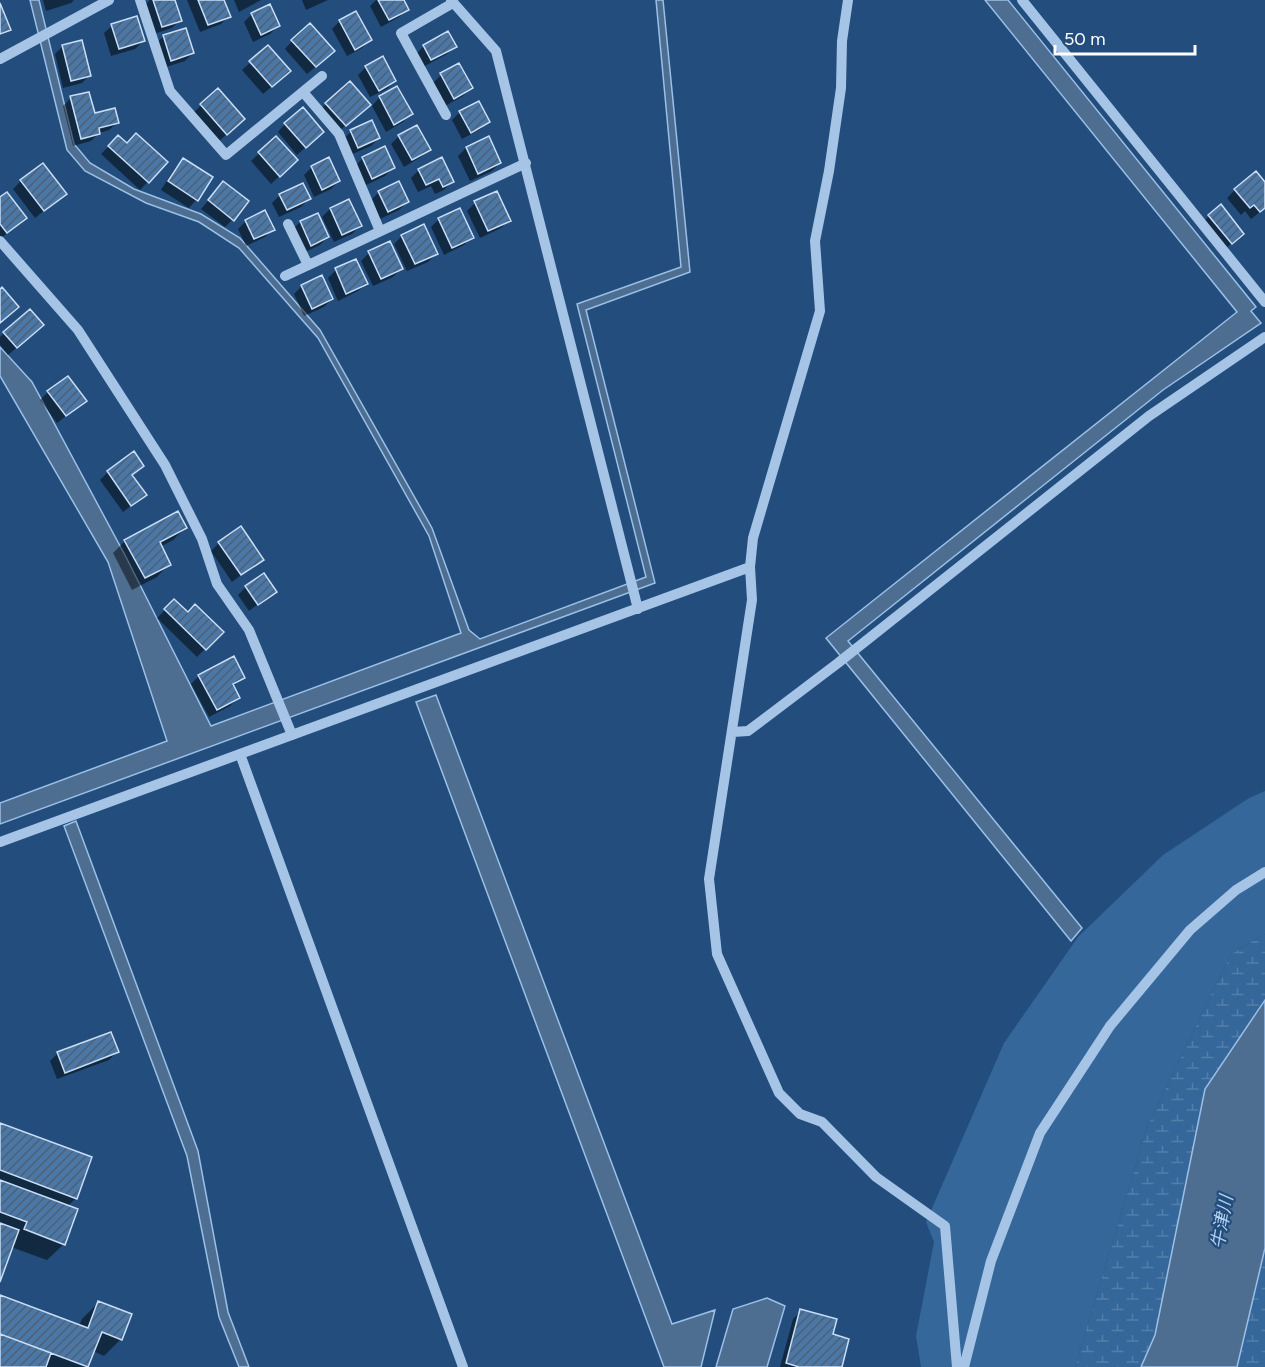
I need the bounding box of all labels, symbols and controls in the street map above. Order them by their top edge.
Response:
scale bar [1055,18,1194,56]
text: 50 m [1064,28,1106,50]
water label: 牛津川 [1206,1192,1238,1250]

